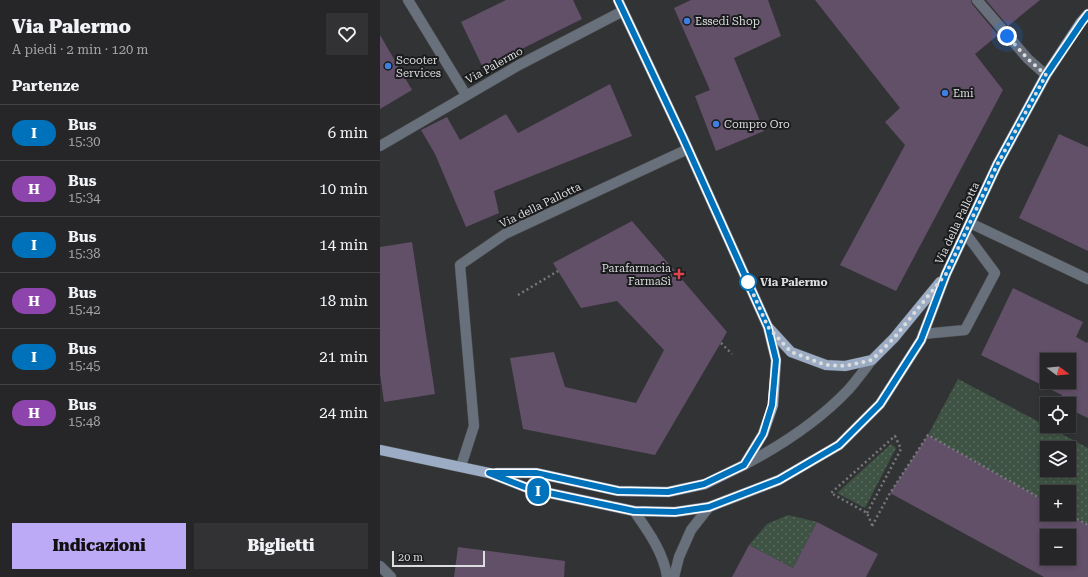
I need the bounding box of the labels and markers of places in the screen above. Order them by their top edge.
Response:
place label: Essedi Shop [695,15,760,28]
marker: Essedi Shop [682,16,692,26]
place label: Scooter Services [396,54,441,80]
marker: Scooter Services [383,61,393,71]
place label: Emi [953,87,974,100]
marker: Emi [940,88,950,98]
place label: Compro Oro [724,118,790,131]
marker: Compro Oro [711,119,721,129]
place label: Parafarmacia FarmaSì [602,262,671,288]
marker: Parafarmacia FarmaSì [674,269,684,279]
marker: Via Palermo [739,273,757,291]
place label: Via Palermo [760,276,828,289]

